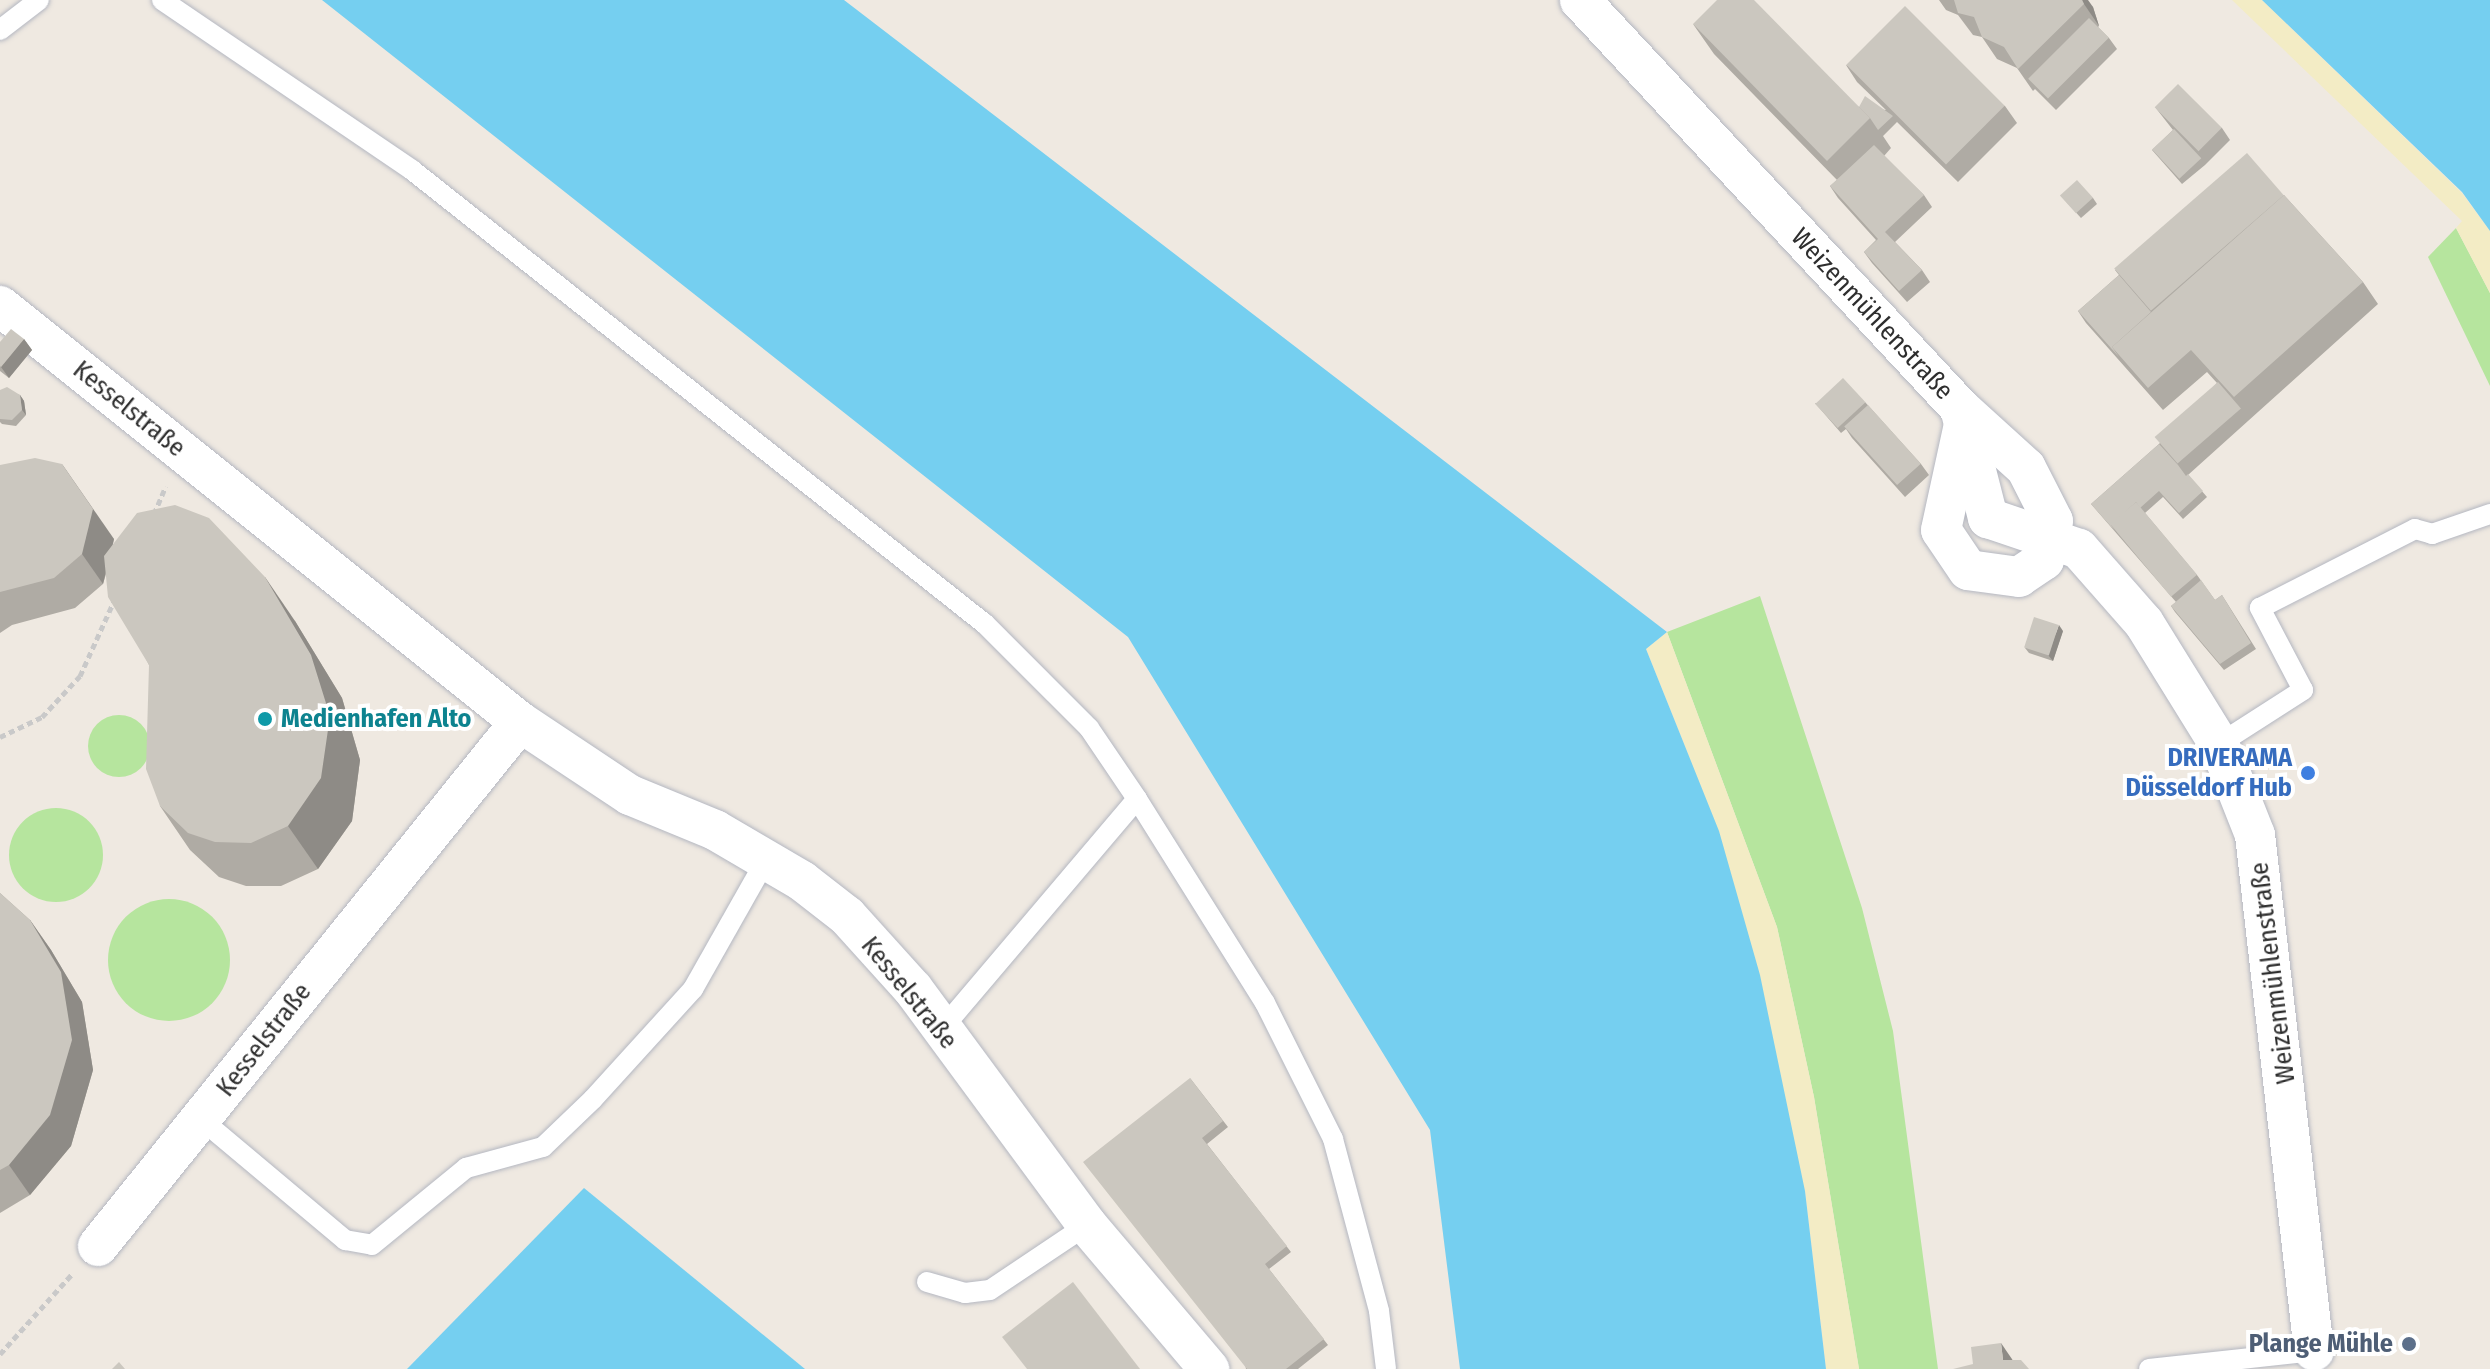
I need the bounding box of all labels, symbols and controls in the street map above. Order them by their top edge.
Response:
street label: Weizenmühlenstraße [1784,222,1960,406]
street label: Kesselstraße [67,354,191,464]
place label: Medienhafen Alto [281,703,471,735]
marker: Medienhafen Alto [256,710,274,728]
place label: DRIVERAMA Düsseldorf Hub [2125,742,2292,804]
marker: DRIVERAMA Düsseldorf Hub [2299,764,2317,782]
street label: Weizenmühlenstraße [2244,860,2302,1086]
street label: Kesselstraße [854,931,964,1055]
street label: Kesselstraße [210,977,318,1103]
place label: Plange Mühle [2249,1328,2393,1360]
marker: Plange Mühle [2400,1335,2418,1353]

